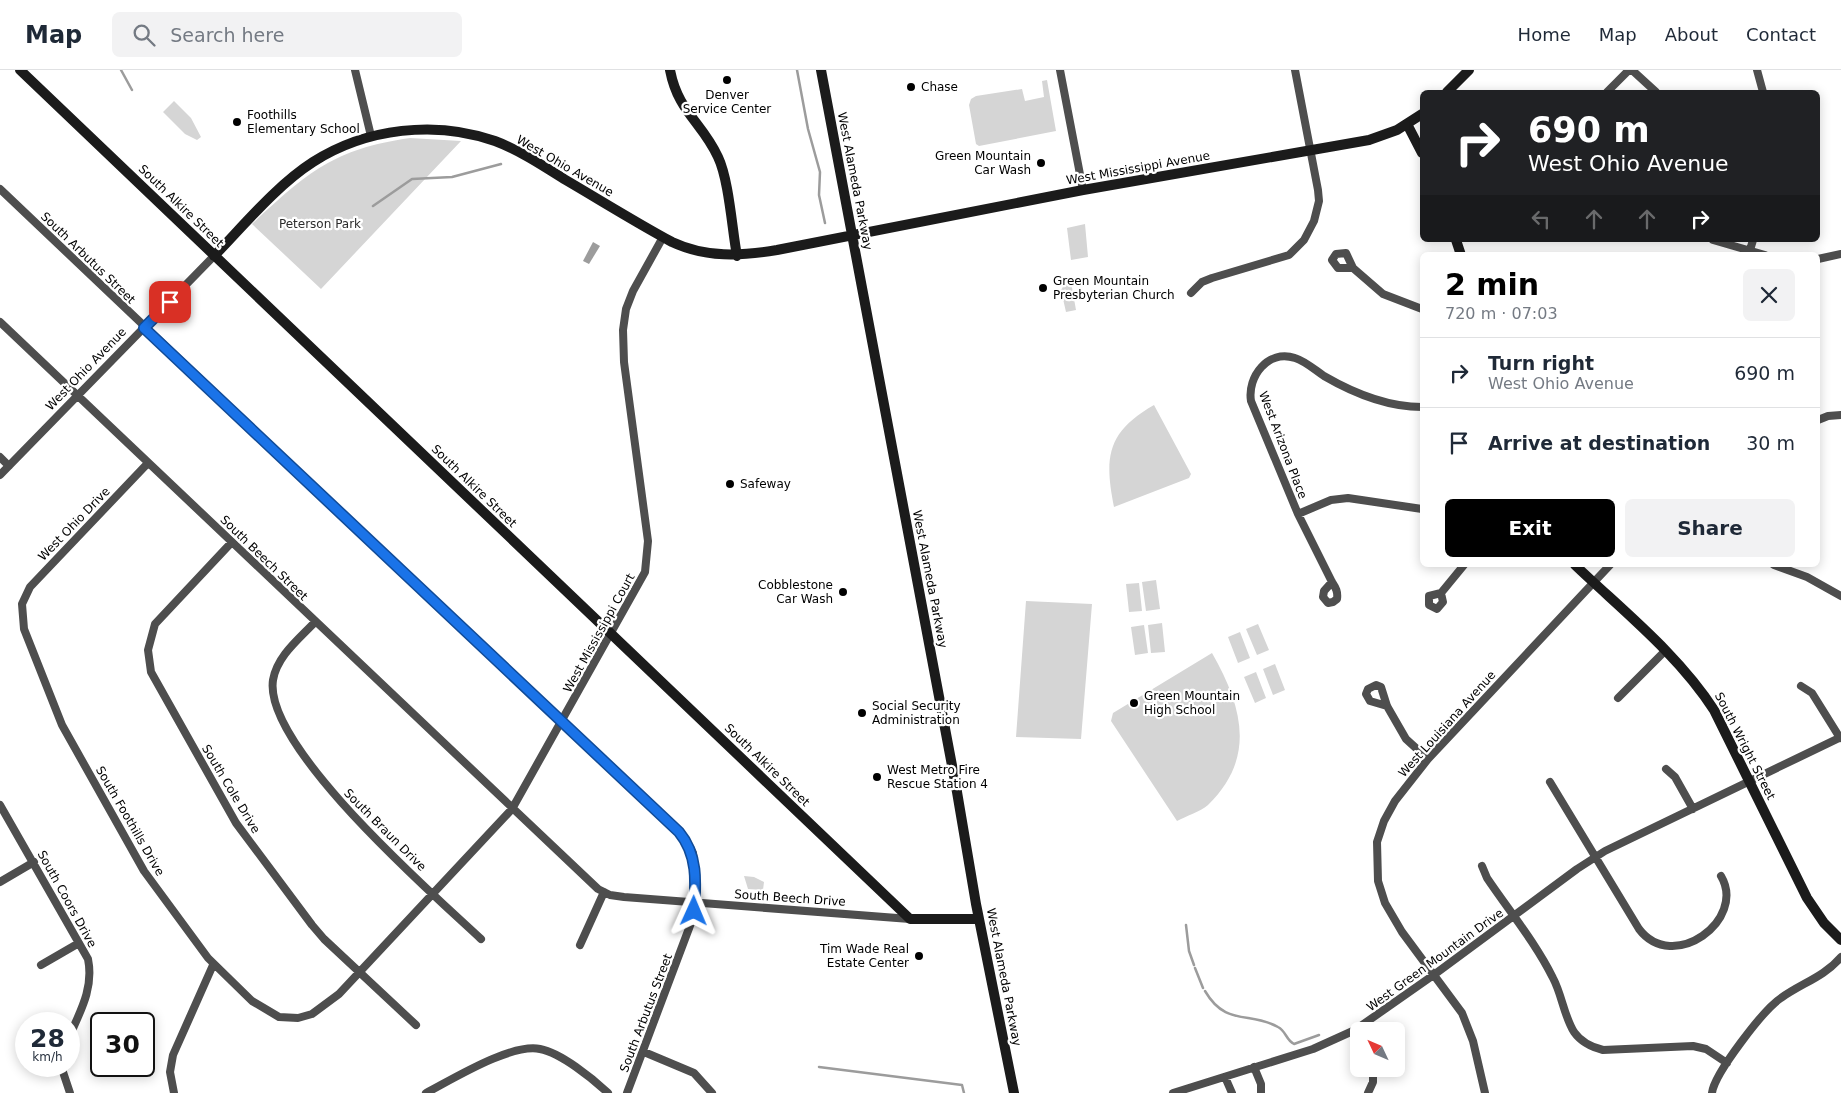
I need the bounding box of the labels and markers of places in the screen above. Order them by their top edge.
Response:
marker: Denver Service Center [721,74,733,86]
place label: Chase [921,80,958,94]
marker: Chase [905,81,917,93]
place label: Denver Service Center [683,88,771,116]
place label: Foothills Elementary School [247,108,360,136]
marker: Foothills Elementary School [231,116,243,128]
place label: Green Mountain Car Wash [935,149,1031,177]
marker: Green Mountain Car Wash [1035,157,1047,169]
place label: Green Mountain Presbyterian Church [1053,274,1175,302]
pin [149,281,191,323]
marker: Green Mountain Presbyterian Church [1037,282,1049,294]
place label: Safeway [740,477,791,491]
marker: Safeway [724,478,736,490]
place label: Cobblestone Car Wash [758,578,833,606]
marker: Cobblestone Car Wash [837,586,849,598]
place label: Green Mountain High School [1144,689,1240,717]
marker: Green Mountain High School [1128,697,1140,709]
place label: Social Security Administration [872,699,961,727]
marker: Social Security Administration [856,707,868,719]
place label: West Metro Fire Rescue Station 4 [887,763,988,791]
marker: West Metro Fire Rescue Station 4 [871,771,883,783]
place label: Tim Wade Real Estate Center [819,942,909,970]
marker: Tim Wade Real Estate Center [913,950,925,962]

